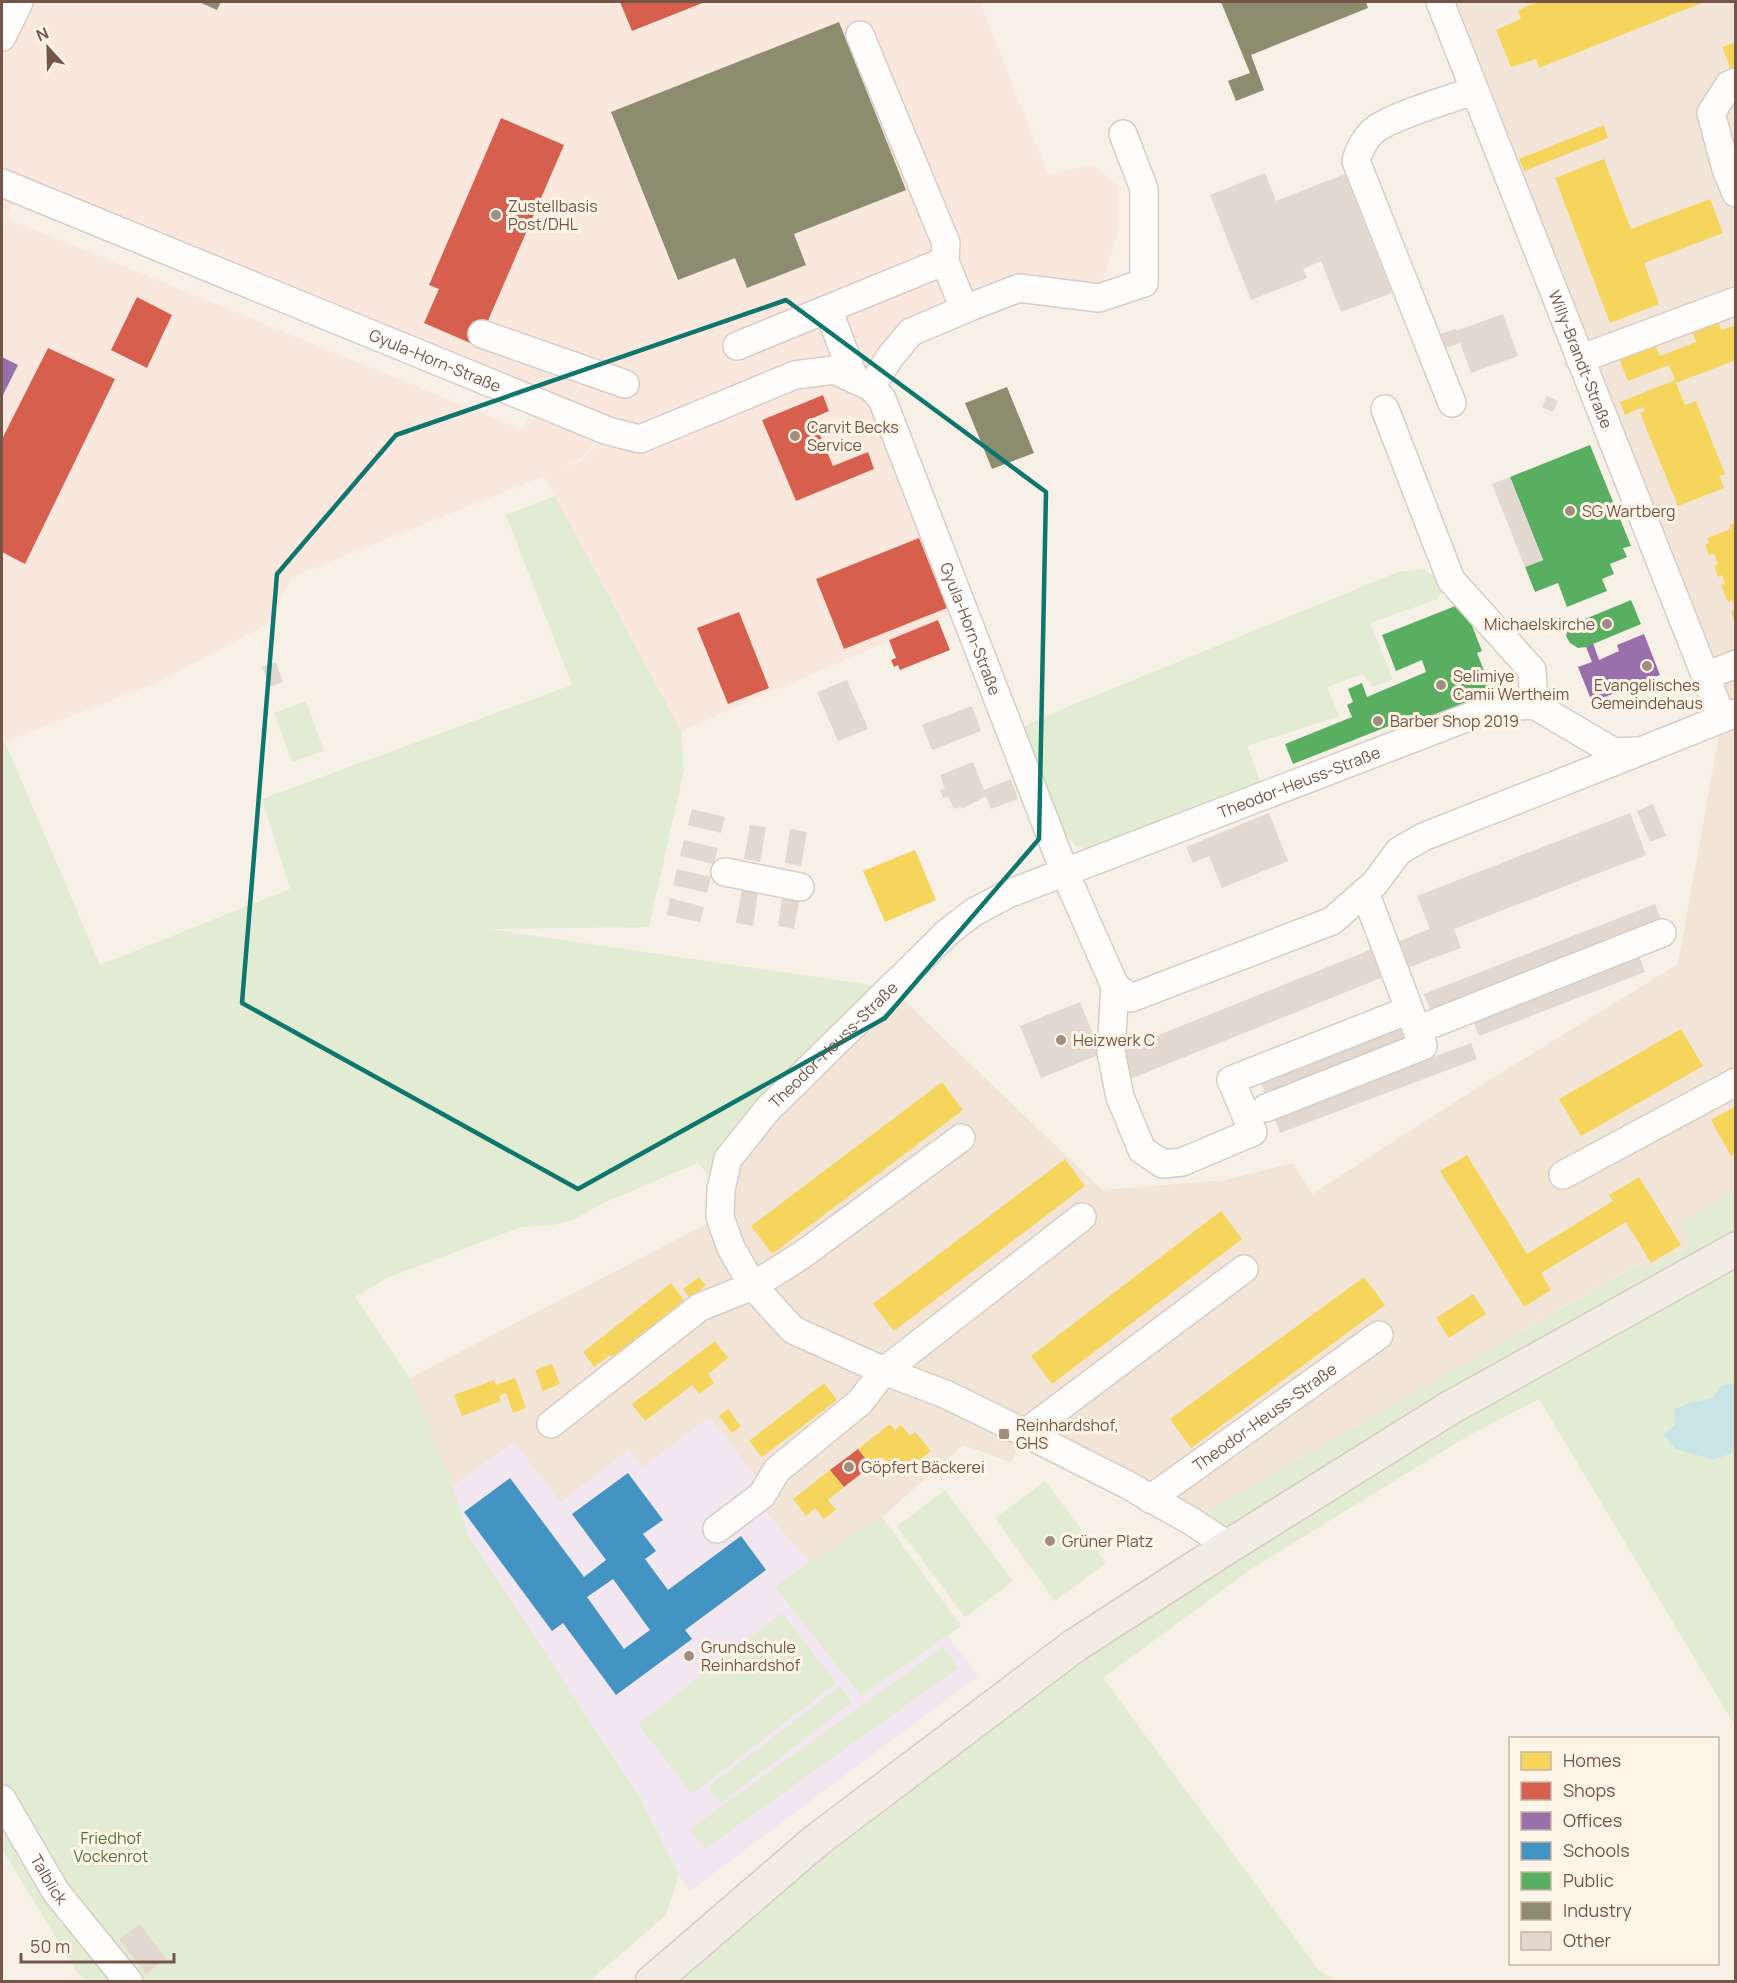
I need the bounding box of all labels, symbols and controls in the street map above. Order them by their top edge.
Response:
north arrow [18,18,78,78]
text: N [33,22,52,46]
place label: Zustellbasis Post/DHL [508,195,598,235]
marker: Zustellbasis Post/DHL [489,208,503,222]
street label: Willy-Brandt-Straße [1544,287,1618,432]
street label: Gyula-Horn-Straße [366,323,504,397]
place label: Carvit Becks Service [807,416,899,456]
marker: Carvit Becks Service [788,429,802,443]
place label: SG Wartberg [1582,500,1675,522]
marker: SG Wartberg [1563,504,1577,518]
street label: Gyula-Horn-Straße [935,559,1006,698]
place label: Michaelskirche [1484,613,1595,635]
marker: Michaelskirche [1600,617,1614,631]
marker: Evangelisches Gemeindehaus [1640,659,1654,673]
place label: Selimiye Camii Wertheim [1453,665,1569,705]
place label: Evangelisches Gemeindehaus [1591,674,1703,714]
marker: Selimiye Camii Wertheim [1434,678,1448,692]
place label: Barber Shop 2019 [1390,710,1519,732]
marker: Barber Shop 2019 [1371,714,1385,728]
street label: Theodor-Heuss-Straße [1215,741,1383,823]
street label: Theodor-Heuss-Straße [764,977,902,1113]
place label: Heizwerk C [1073,1029,1155,1051]
marker: Heizwerk C [1054,1033,1068,1047]
street label: Theodor-Heuss-Straße [1188,1358,1341,1476]
place label: Reinhardshof, GHS [1016,1414,1119,1454]
marker: Reinhardshof, GHS [997,1427,1011,1441]
place label: Göpfert Bäckerei [861,1456,985,1478]
marker: Göpfert Bäckerei [842,1460,856,1474]
place label: Grüner Platz [1062,1530,1154,1552]
marker: Grüner Platz [1043,1534,1057,1548]
place label: Grundschule Reinhardshof [701,1636,801,1676]
marker: Grundschule Reinhardshof [682,1649,696,1663]
legend [1509,1737,1719,1965]
text: Homes [1563,1748,1621,1772]
text: Shops [1563,1778,1615,1802]
text: Offices [1563,1808,1622,1832]
park label: Friedhof Vockenrot [74,1827,148,1867]
text: Schools [1563,1838,1630,1862]
street label: Talblick [25,1850,73,1910]
text: Public [1563,1868,1614,1892]
text: Industry [1563,1898,1632,1922]
scale bar [21,1926,174,1964]
text: Other [1563,1928,1611,1952]
text: 50 m [30,1934,70,1958]

